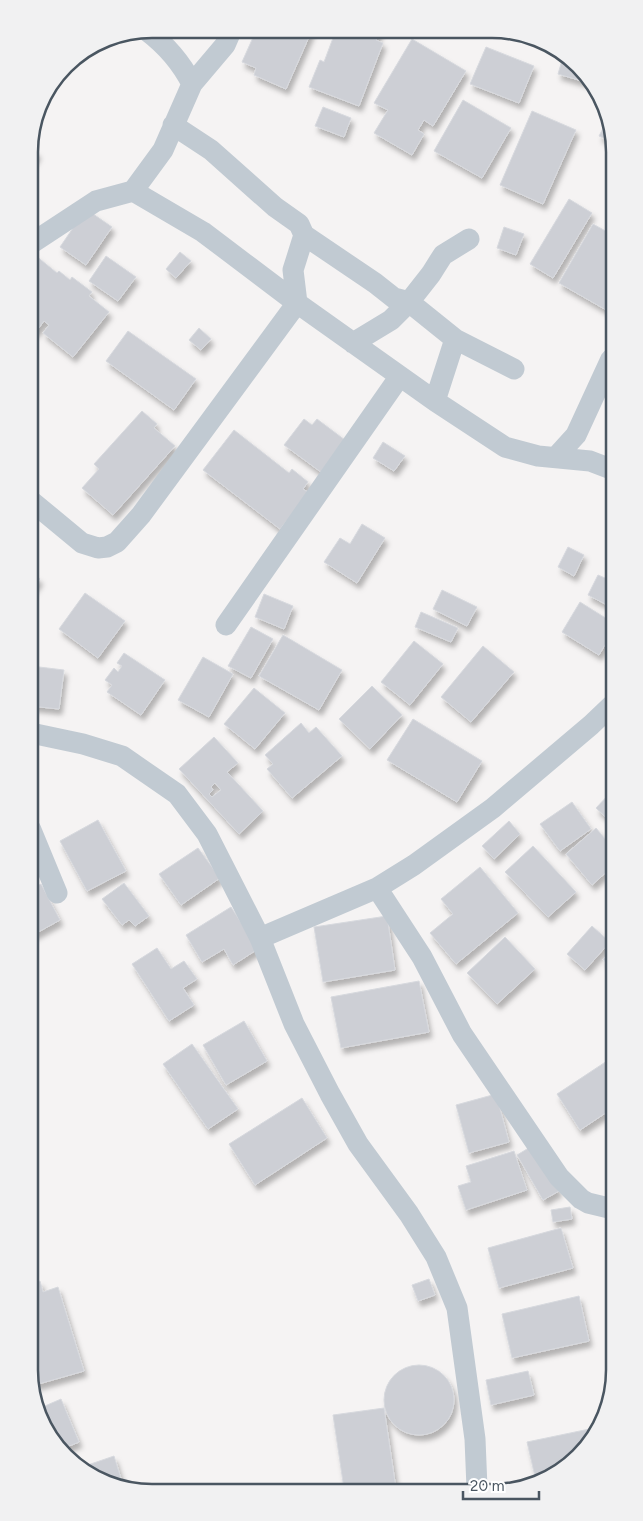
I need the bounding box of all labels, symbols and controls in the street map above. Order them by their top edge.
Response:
scale bar [463,1468,539,1500]
text: 20 m [470,1477,504,1495]

